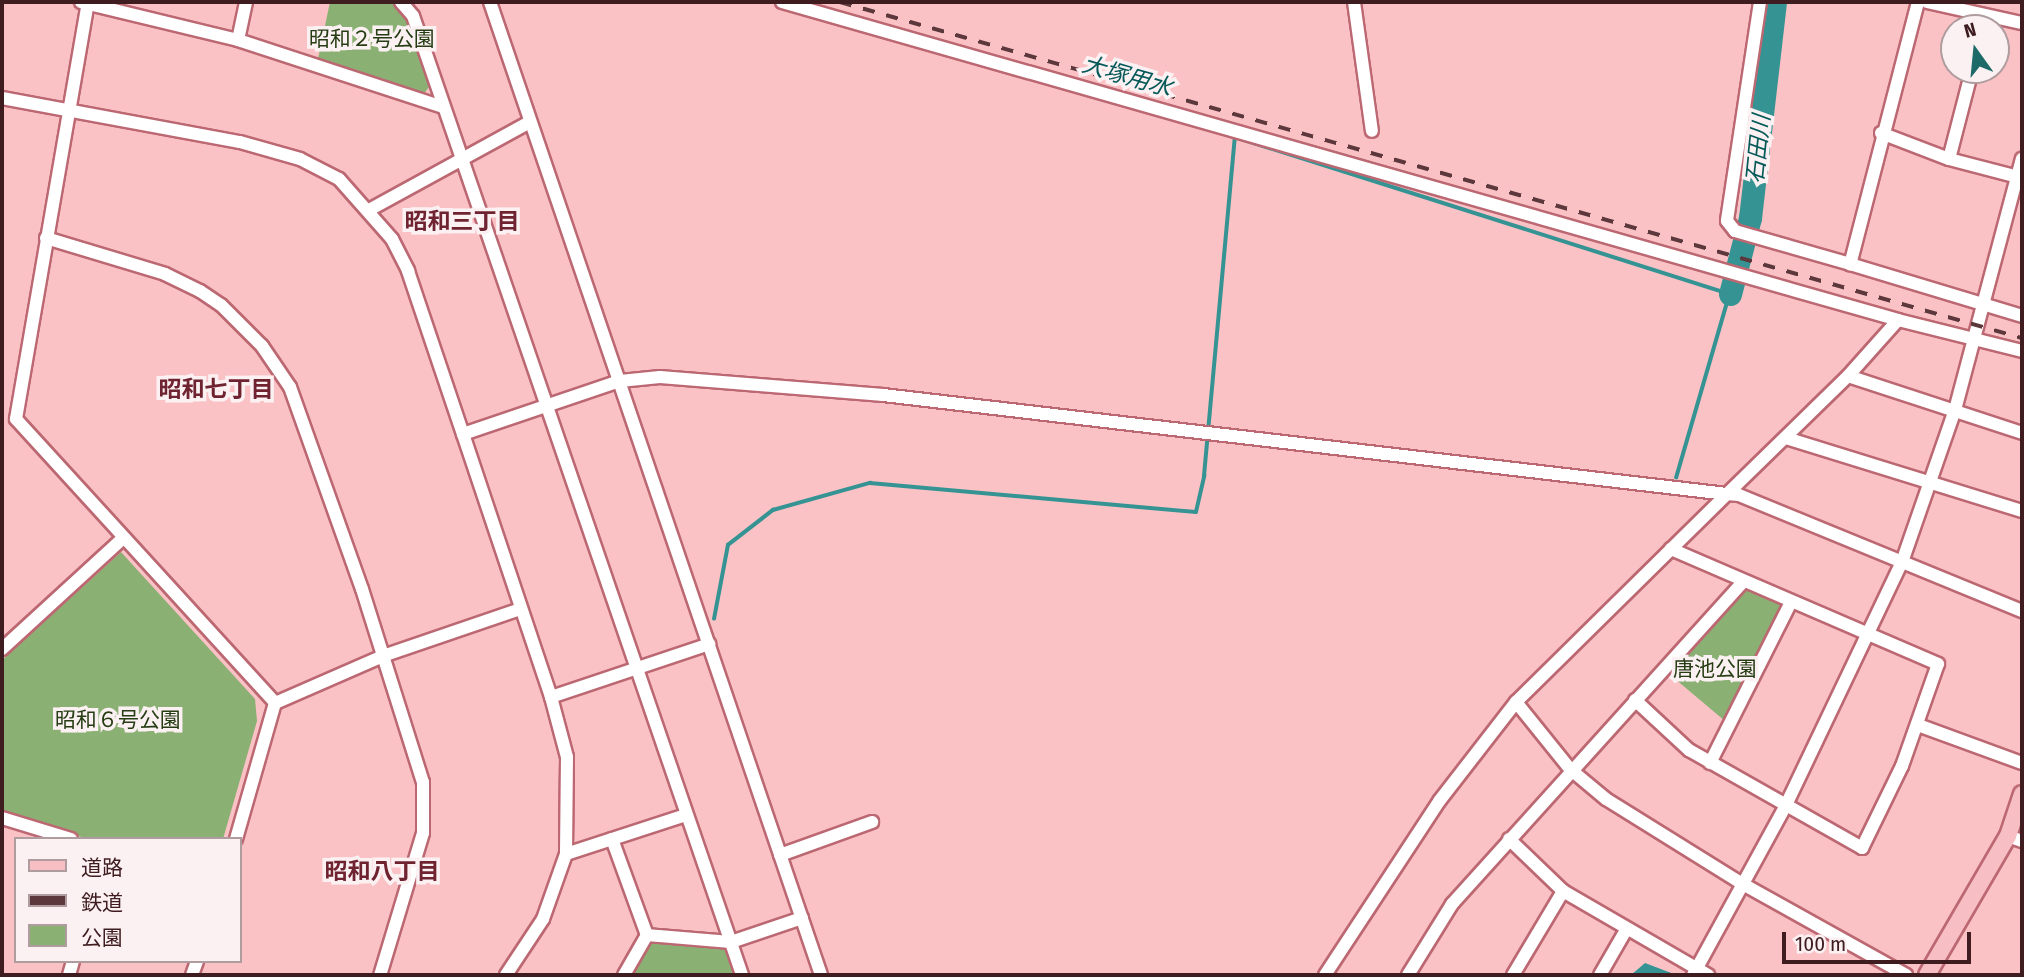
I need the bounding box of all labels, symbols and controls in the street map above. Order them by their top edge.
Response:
north arrow [1940,14,2010,84]
text: N [1961,18,1978,43]
park label: 昭和２号公園 [309,26,435,52]
water label: 大塚用水 [1079,50,1175,102]
water label: 石田川 [1741,113,1775,185]
district label: 昭和三丁目 [405,207,519,235]
district label: 昭和七丁目 [159,375,273,403]
park label: 唐池公園 [1673,656,1757,682]
park label: 昭和６号公園 [55,707,181,733]
legend [14,837,242,963]
text: 道路 [81,855,123,881]
district label: 昭和八丁目 [325,857,439,885]
text: 鉄道 [81,890,123,916]
scale bar [1786,918,1975,962]
text: 公園 [81,925,123,951]
text: 100 m [1795,931,1846,957]

